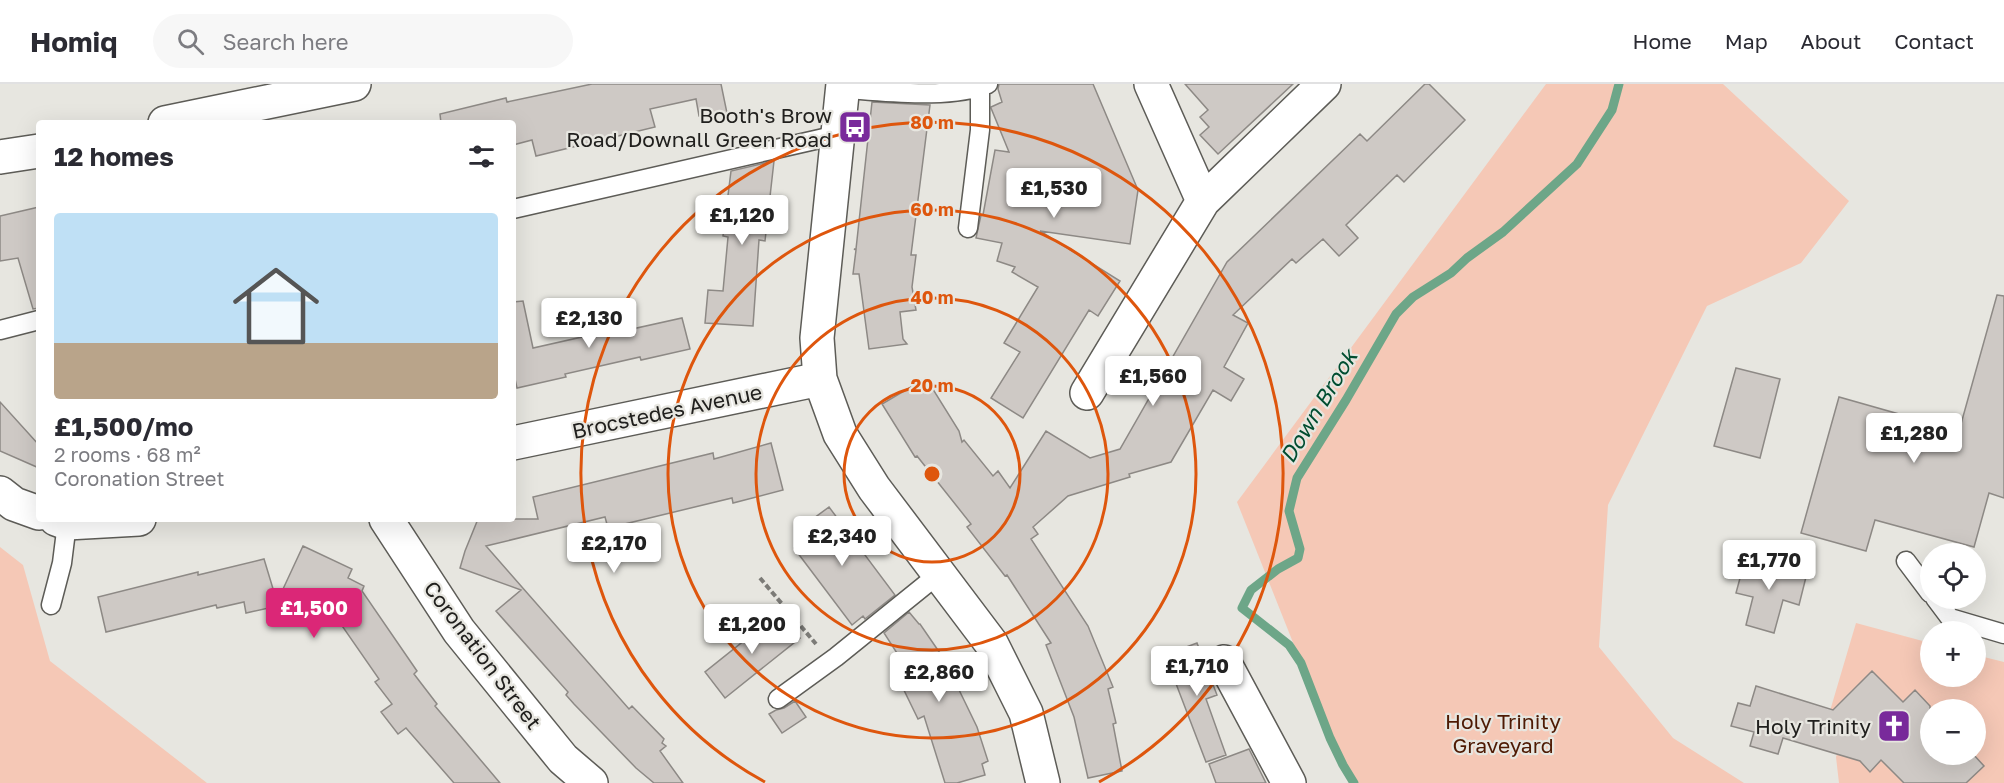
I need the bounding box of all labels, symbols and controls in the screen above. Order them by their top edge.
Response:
search box [153,14,573,68]
text: Homiq [30,25,117,58]
icon: search [174,25,207,58]
text: Search here [222,28,349,55]
text: Home [1632,28,1692,54]
text: Map [1725,28,1768,54]
text: About [1801,28,1861,54]
text: Contact [1894,28,1974,54]
place label: Booth's Brow Road/Downall Green Road [566,102,832,152]
bus stop icon: Booth's Brow Road/Downall Green Road [837,109,873,145]
text: 80 m [910,111,954,133]
icon: filters [465,140,498,173]
text: 12 homes [54,141,174,172]
pin: £1,530 [1005,168,1103,219]
text: £1,530 [1020,175,1088,199]
pin: £1,120 [693,195,791,246]
text: 60 m [910,198,954,220]
text: £1,120 [709,202,775,226]
icon: home [222,252,330,360]
text: 40 m [910,286,954,308]
pin: £2,130 [540,298,638,349]
text: £2,130 [555,305,623,329]
water label: Down Brook [1274,342,1364,467]
pin: £1,560 [1104,356,1202,407]
text: £1,560 [1119,363,1187,387]
text: 20 m [911,374,953,396]
street label: Brocstedes Avenue [570,378,764,444]
text: £1,500/mo [54,411,193,442]
pin: £1,280 [1865,413,1963,464]
text: £1,280 [1880,420,1948,444]
text: 2 rooms · 68 m² [54,442,201,466]
centre of rings [922,464,942,484]
text: Coronation Street [54,466,224,490]
pin: £2,340 [793,516,891,567]
pin: £2,170 [565,523,663,574]
text: £2,340 [807,523,877,547]
text: £2,170 [581,530,647,554]
pin: £1,770 [1720,540,1818,591]
map controls [1920,543,1986,765]
button: locate [1920,543,1986,609]
text: £1,770 [1737,547,1801,571]
street label: Coronation Street [419,576,547,734]
pin: £1,500 [265,588,363,639]
text: £1,500 [280,595,348,619]
pin: £1,200 [703,604,801,655]
text: £1,200 [718,611,786,635]
button: + [1920,621,1986,687]
pin: £1,710 [1148,646,1246,697]
pin: £2,860 [890,652,988,703]
text: £1,710 [1165,653,1229,677]
text: £2,860 [904,659,974,683]
button: − [1920,699,1986,765]
park label: Holy Trinity Graveyard [1445,708,1561,758]
church icon: Holy Trinity [1876,708,1912,744]
place label: Holy Trinity [1755,713,1871,739]

